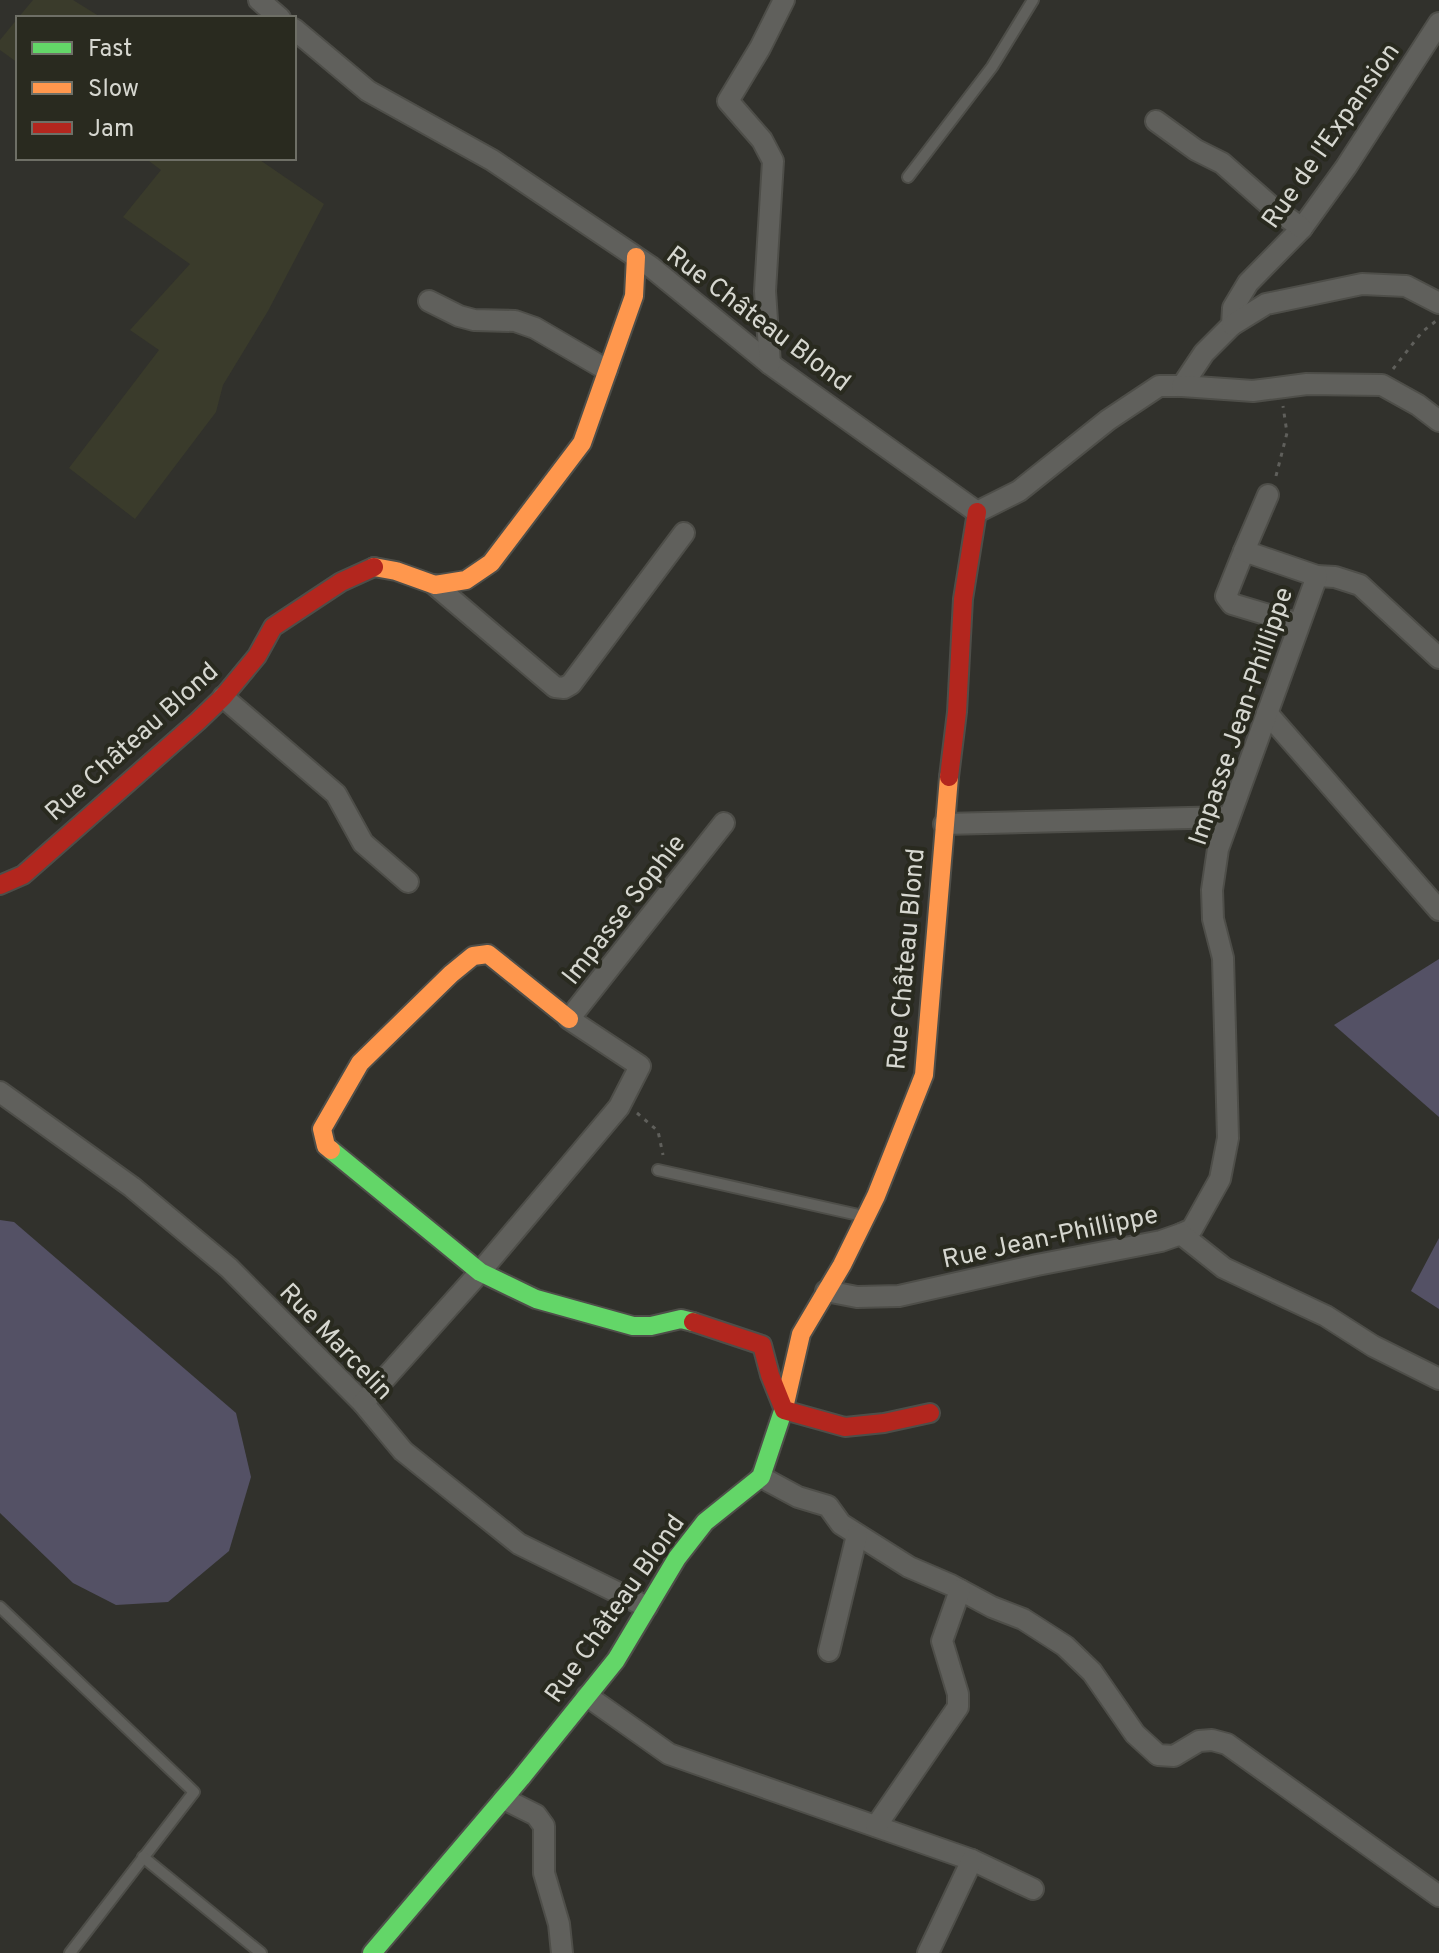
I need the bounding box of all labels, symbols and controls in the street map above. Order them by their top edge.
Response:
legend [16,16,296,160]
text: Fast [88,35,132,65]
street label: Rue de l'Expansion [1256,37,1408,236]
text: Slow [88,75,139,105]
text: Jam [88,115,134,145]
street label: Rue Château Blond [659,240,856,400]
street label: Impasse Jean-Phillippe [1183,583,1302,850]
street label: Rue Château Blond [39,656,226,830]
street label: Impasse Sophie [556,829,694,992]
street label: Rue Château Blond [881,847,934,1071]
street label: Rue Jean-Phillippe [940,1199,1161,1277]
street label: Rue Marcelin [271,1277,399,1408]
street label: Rue Château Blond [539,1509,693,1710]

